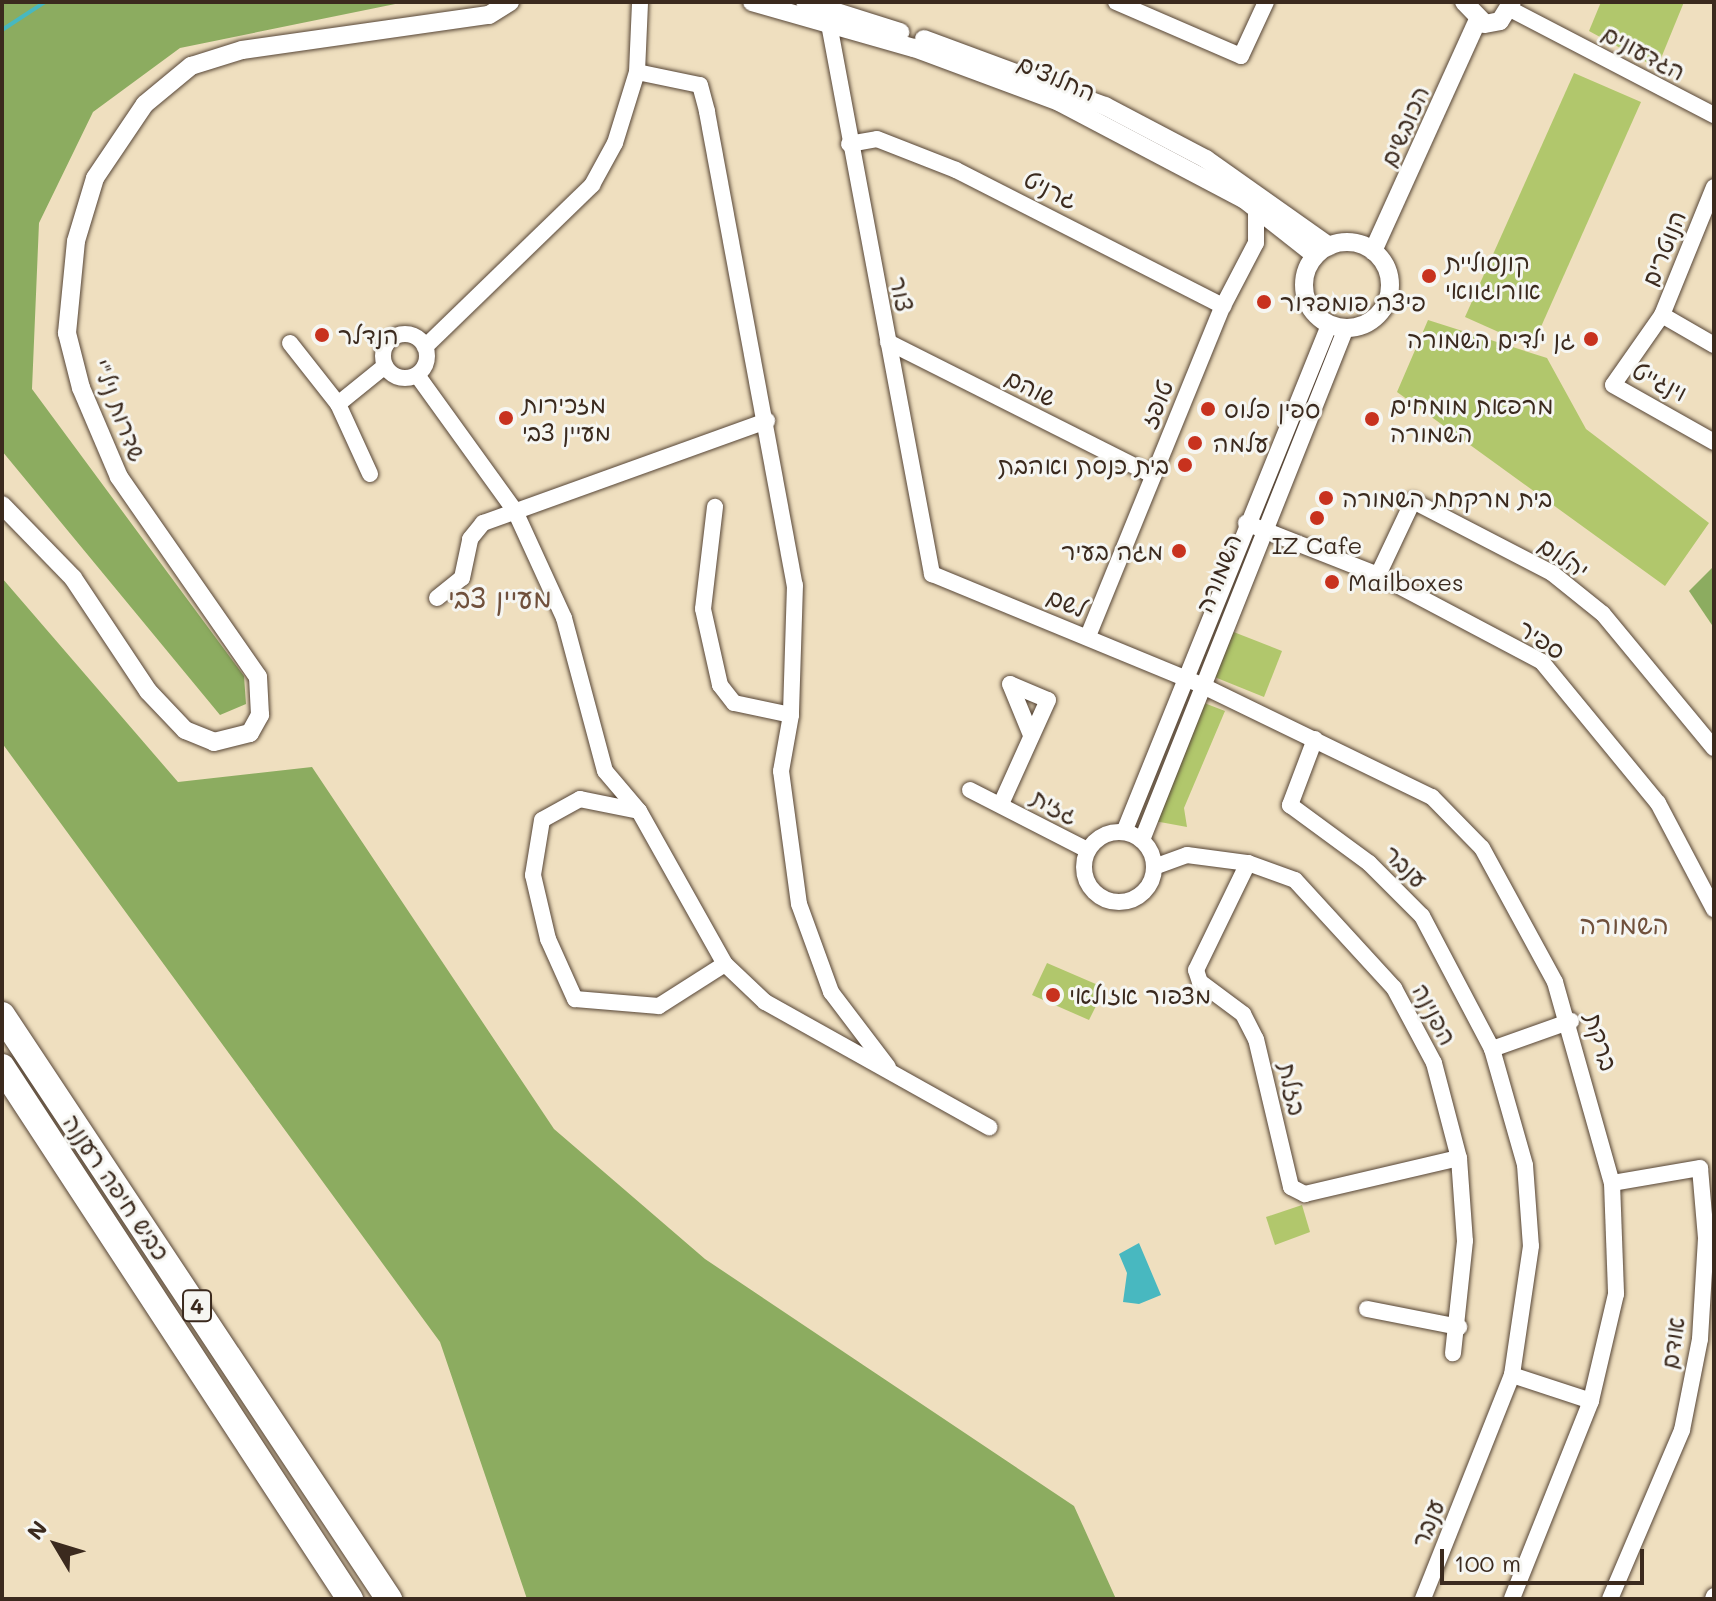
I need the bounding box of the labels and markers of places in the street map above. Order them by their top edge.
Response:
place label: קונסוליית אורוגוואי [1445,248,1541,304]
marker: קונסוליית אורוגוואי [1420,267,1438,285]
place label: פיצה פומפדור [1280,288,1426,316]
marker: פיצה פומפדור [1255,293,1273,311]
place label: הנדלר [338,321,399,349]
place label: גן ילדים השמורה [1407,325,1575,353]
marker: הנדלר [313,326,331,344]
marker: גן ילדים השמורה [1582,330,1600,348]
place label: מזכירות מעיין צבי [522,390,611,446]
place label: מרפאת מומחים השמורה [1390,391,1554,447]
place label: ספין פלוס [1224,395,1320,423]
marker: ספין פלוס [1199,400,1217,418]
marker: מרפאת מומחים השמורה [1361,408,1383,430]
marker: מזכירות מעיין צבי [497,409,515,427]
place label: עלמה [1213,429,1268,457]
marker: עלמה [1184,432,1206,454]
place label: בית כנסת ואהבת [998,451,1169,479]
marker: בית כנסת ואהבת [1176,456,1194,474]
place label: בית מרקחת השמורה [1342,484,1552,512]
marker: בית מרקחת השמורה [1317,489,1335,507]
marker: IZ Cafe [1308,509,1326,527]
place label: IZ Cafe [1272,531,1362,559]
place label: מגה בעיר [1061,537,1163,565]
marker: מגה בעיר [1170,542,1188,560]
place label: Mailboxes [1348,568,1464,596]
marker: Mailboxes [1323,573,1341,591]
place label: מצפור אזולאי [1069,981,1211,1009]
marker: מצפור אזולאי [1044,986,1062,1004]

